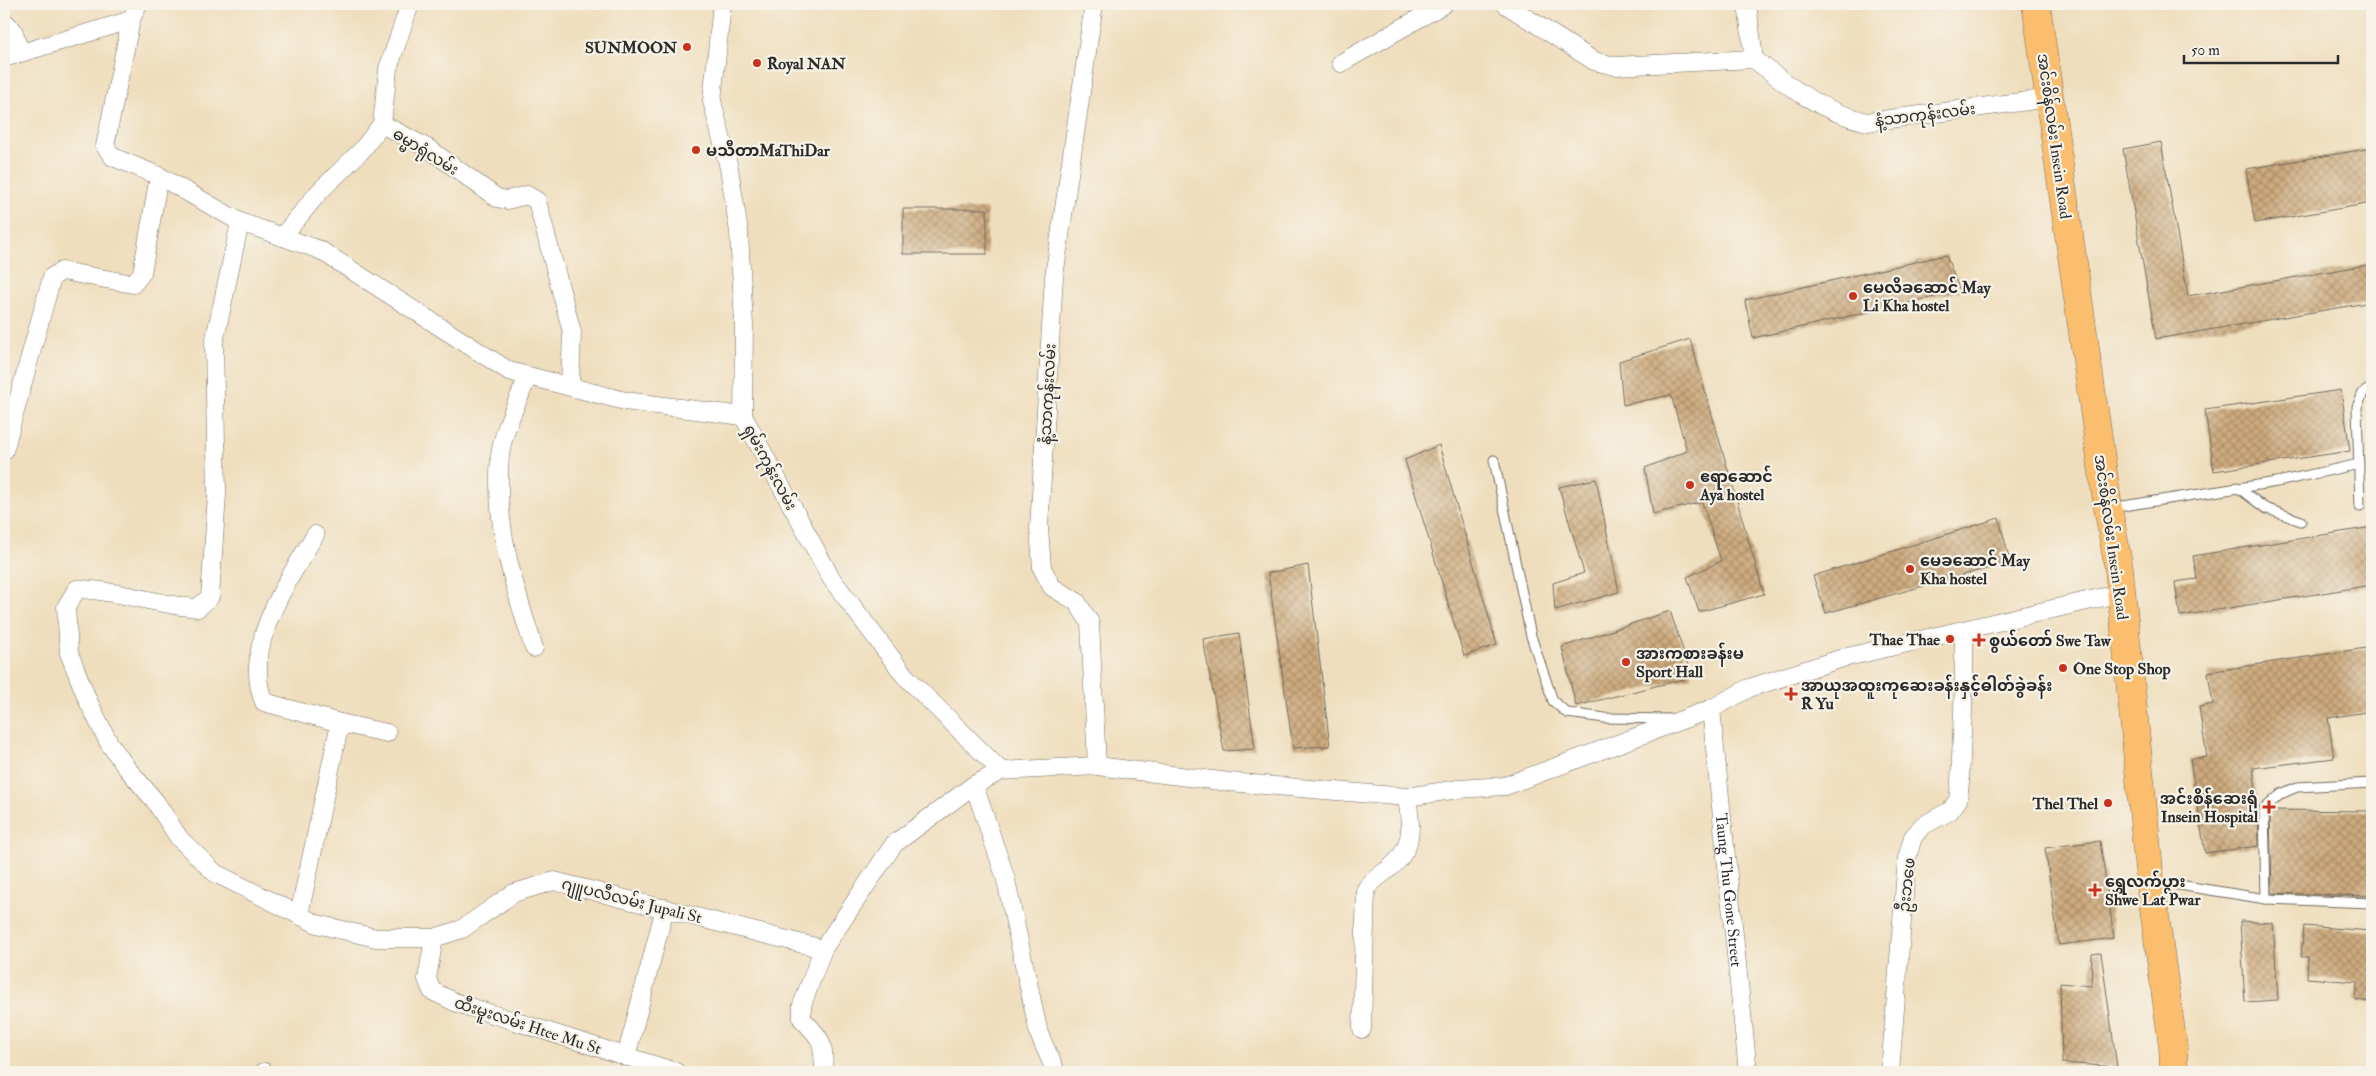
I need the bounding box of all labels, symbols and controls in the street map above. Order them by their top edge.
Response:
scale bar [2184,32,2337,64]
place label: SUNMOON [585,38,678,58]
marker: SUNMOON [681,41,693,53]
text: 50 m [2191,41,2220,60]
street label: အင်းစိန်လမ်း Insein Road [2030,52,2078,221]
place label: Royal NAN [767,54,846,75]
marker: Royal NAN [751,57,763,69]
street label: နံ့သာကုန်းလမ်း [1873,97,1977,135]
street label: ဓမ္မာရုံလမ်း [387,122,463,183]
place label: မသီတာMaThiDar [706,139,831,161]
marker: မသီတာMaThiDar [690,144,702,156]
place label: မေလိခဆောင် May Li Kha hostel [1863,276,1991,316]
marker: မေလိခဆောင် May Li Kha hostel [1847,290,1859,302]
street label: နံ့သာကုန်းလမ်း [1033,343,1065,445]
street label: ရှမ်းကုန်းလမ်း [736,420,803,516]
street label: အင်းစိန်လမ်း Insein Road [2087,453,2135,622]
place label: ဧရာဆောင် Aya hostel [1699,465,1773,506]
marker: ဧရာဆောင် Aya hostel [1684,479,1696,491]
place label: မေခဆောင် May Kha hostel [1920,549,2031,589]
marker: မေခဆောင် May Kha hostel [1904,563,1916,575]
place label: စွယ်တော် Swe Taw [1989,629,2112,653]
place label: Thae Thae [1869,630,1940,650]
marker: Thae Thae [1944,633,1956,645]
marker: စွယ်တော် Swe Taw [1973,634,1985,646]
place label: အားကစားခန်းမ Sport Hall [1636,642,1744,683]
marker: အားကစားခန်းမ Sport Hall [1620,656,1632,668]
place label: One Stop Shop [2073,659,2171,680]
marker: One Stop Shop [2057,662,2069,674]
place label: အာယုအထူးကုဆေးခန်းနှင့်ဓါတ်ခွဲခန်း R Yu [1801,674,2052,714]
marker: အာယုအထူးကုဆေးခန်းနှင့်ဓါတ်ခွဲခန်း R Yu [1785,688,1797,700]
place label: အင်းစိန်ဆေးရုံ Insein Hospital [2160,787,2259,828]
place label: Thel Thel [2032,794,2099,814]
marker: Thel Thel [2102,797,2114,809]
marker: အင်းစိန်ဆေးရုံ Insein Hospital [2262,800,2276,814]
street label: Taung Thu Gone Street [1711,812,1746,968]
street label: ဦးဘဖေ [1892,857,1923,914]
place label: ရွှေလက်ပွား Shwe Lat Pwar [2105,870,2201,910]
street label: ဂျူပလီလမ်း Jupali St [559,872,704,931]
marker: ရွှေလက်ပွား Shwe Lat Pwar [2089,884,2101,896]
street label: ထီးမူးလမ်း Htee Mu St [450,991,604,1063]

